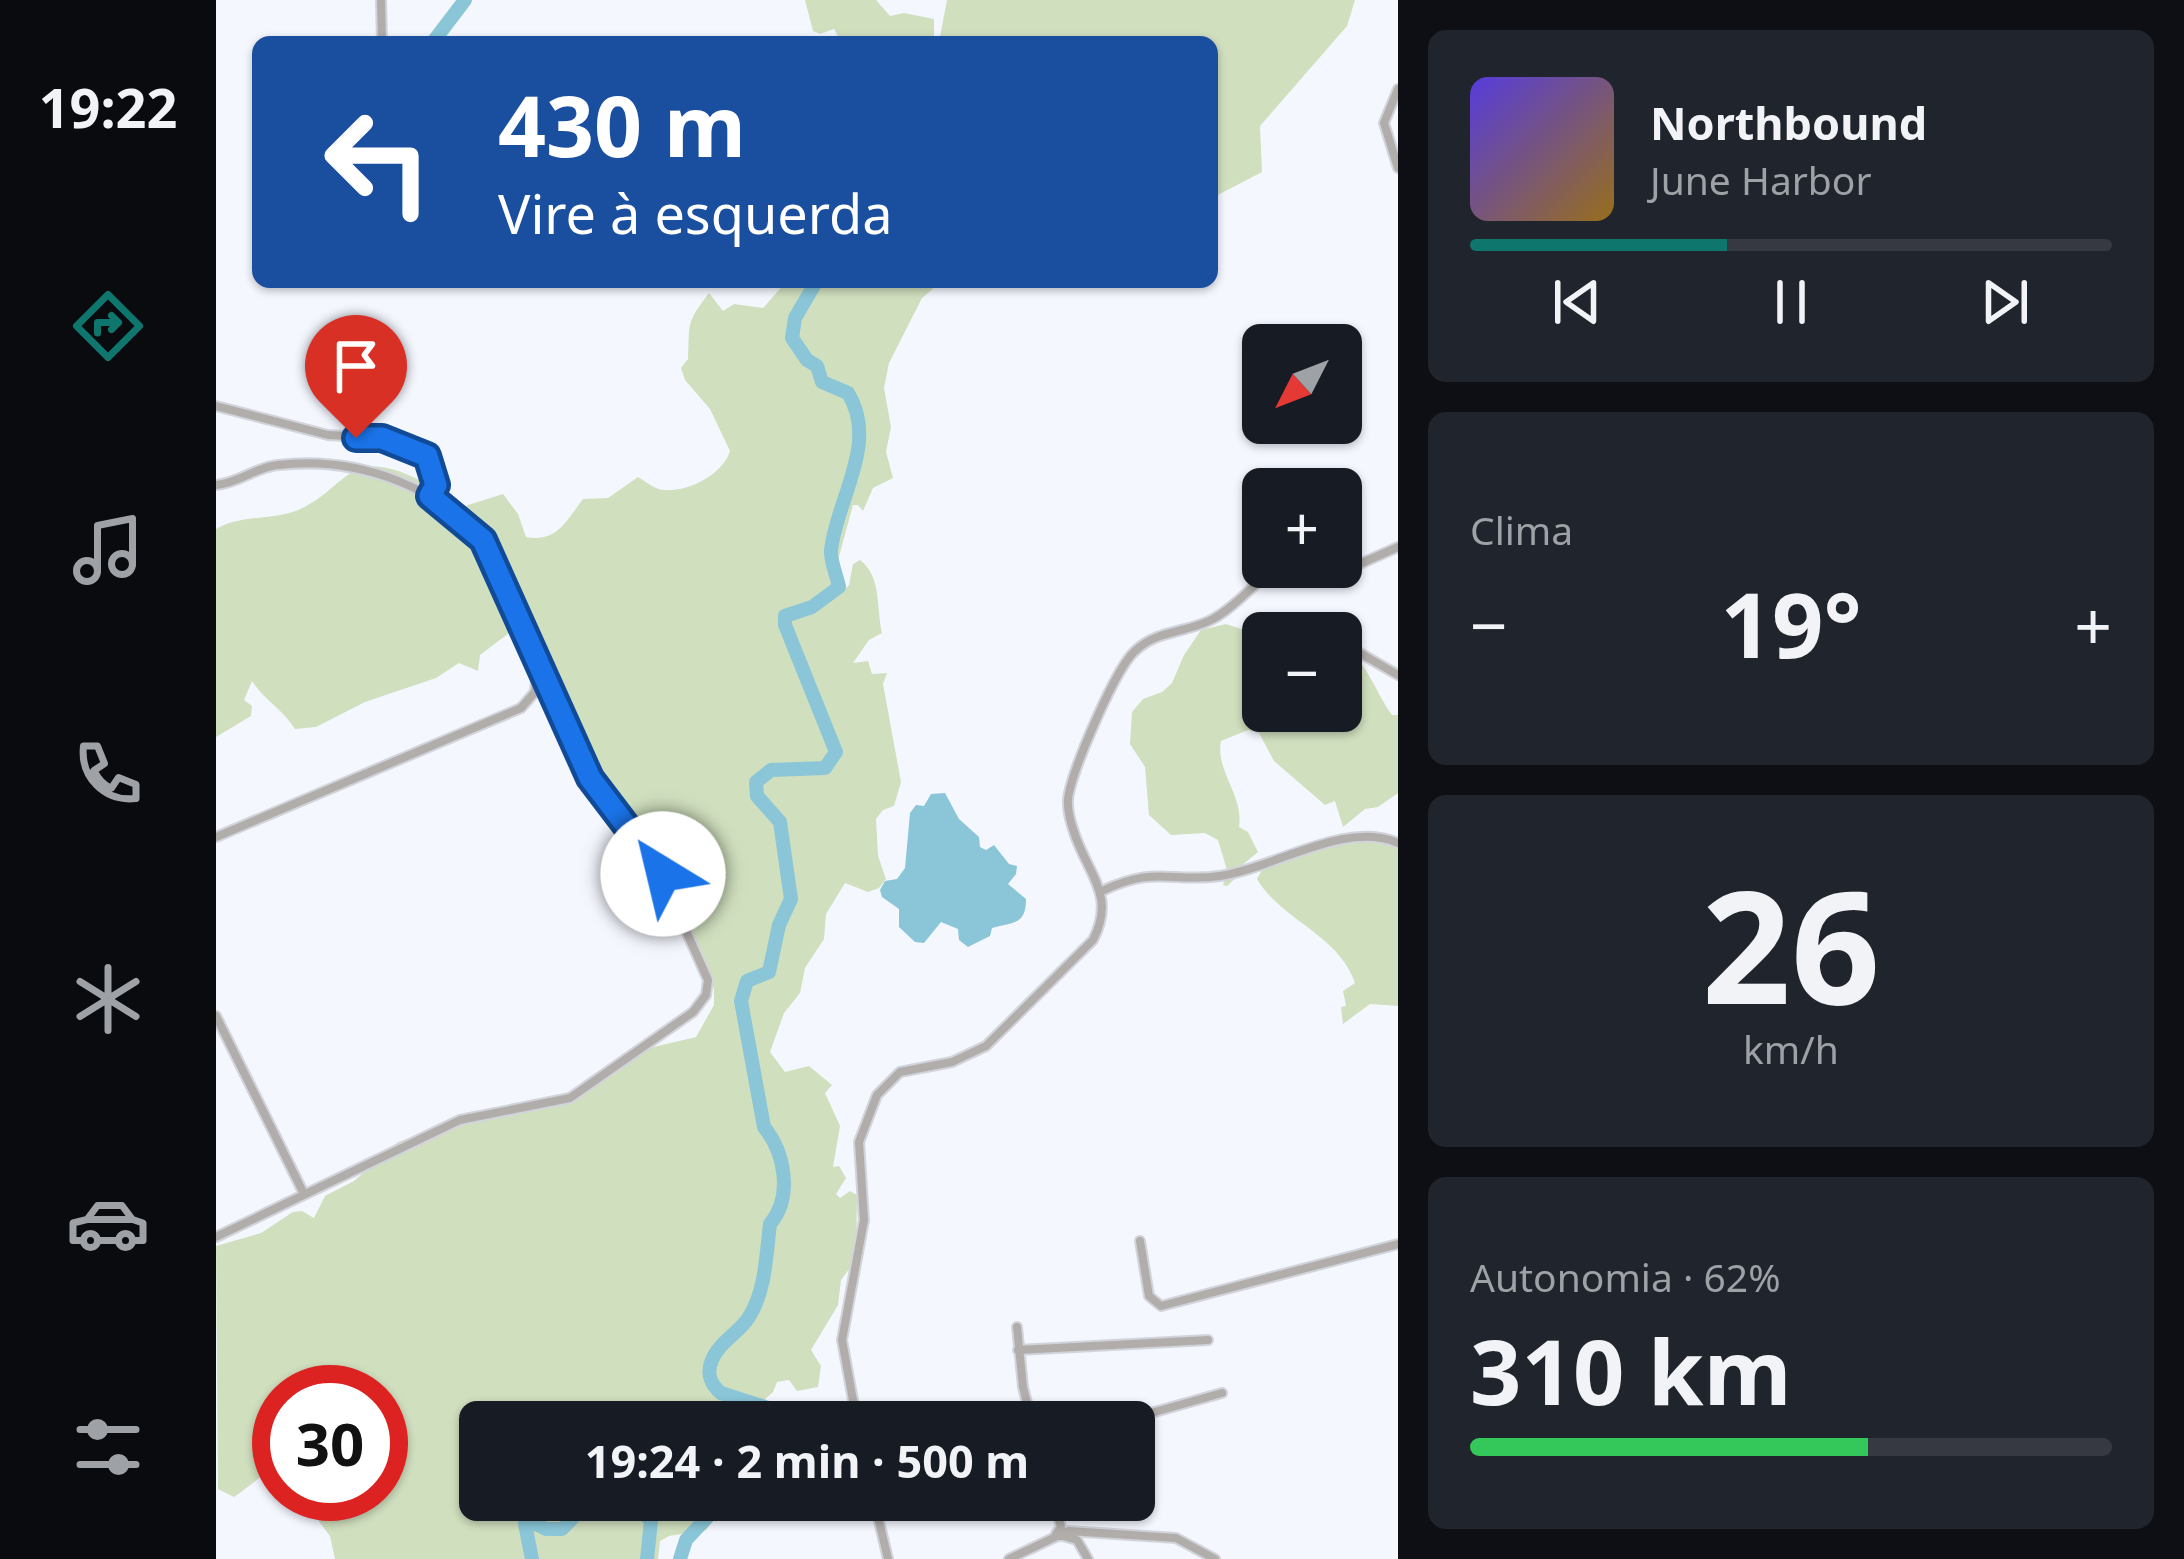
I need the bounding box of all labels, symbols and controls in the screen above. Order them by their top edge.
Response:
text: 430 m [498,67,746,182]
text: 19:22 [39,70,177,144]
icon: left [300,84,456,240]
text: Northbound [1650,92,1927,153]
text: June Harbor [1650,153,1872,206]
text: Vire à esquerda [498,176,892,250]
icon: previous [1544,269,1610,335]
icon: pause [1758,269,1824,335]
icon: next [1972,269,2038,335]
icon: directions [66,284,150,368]
pin [305,315,407,438]
north arrow [1242,324,1362,444]
map controls [1242,324,1362,732]
icon: arrive [323,333,389,399]
button: + [1242,468,1362,588]
text: Clima [1470,503,1573,556]
icon: music [66,508,150,592]
text: 19° [1720,562,1862,684]
text: − [1470,579,1508,669]
text: + [2074,579,2112,669]
button: − [1242,612,1362,732]
icon: phone [66,732,150,816]
position arrow [600,811,726,937]
text: 26 [1702,837,1880,1050]
icon: climate [66,957,150,1041]
text: km/h [1743,1022,1839,1075]
icon: car [66,1181,150,1265]
text: Autonomia · 62% [1470,1250,1781,1303]
text: 310 km [1470,1309,1791,1431]
speed limit sign: 30 [252,1365,408,1521]
icon: filters [66,1405,150,1489]
text: 19:24 · 2 min · 500 m [585,1430,1029,1491]

